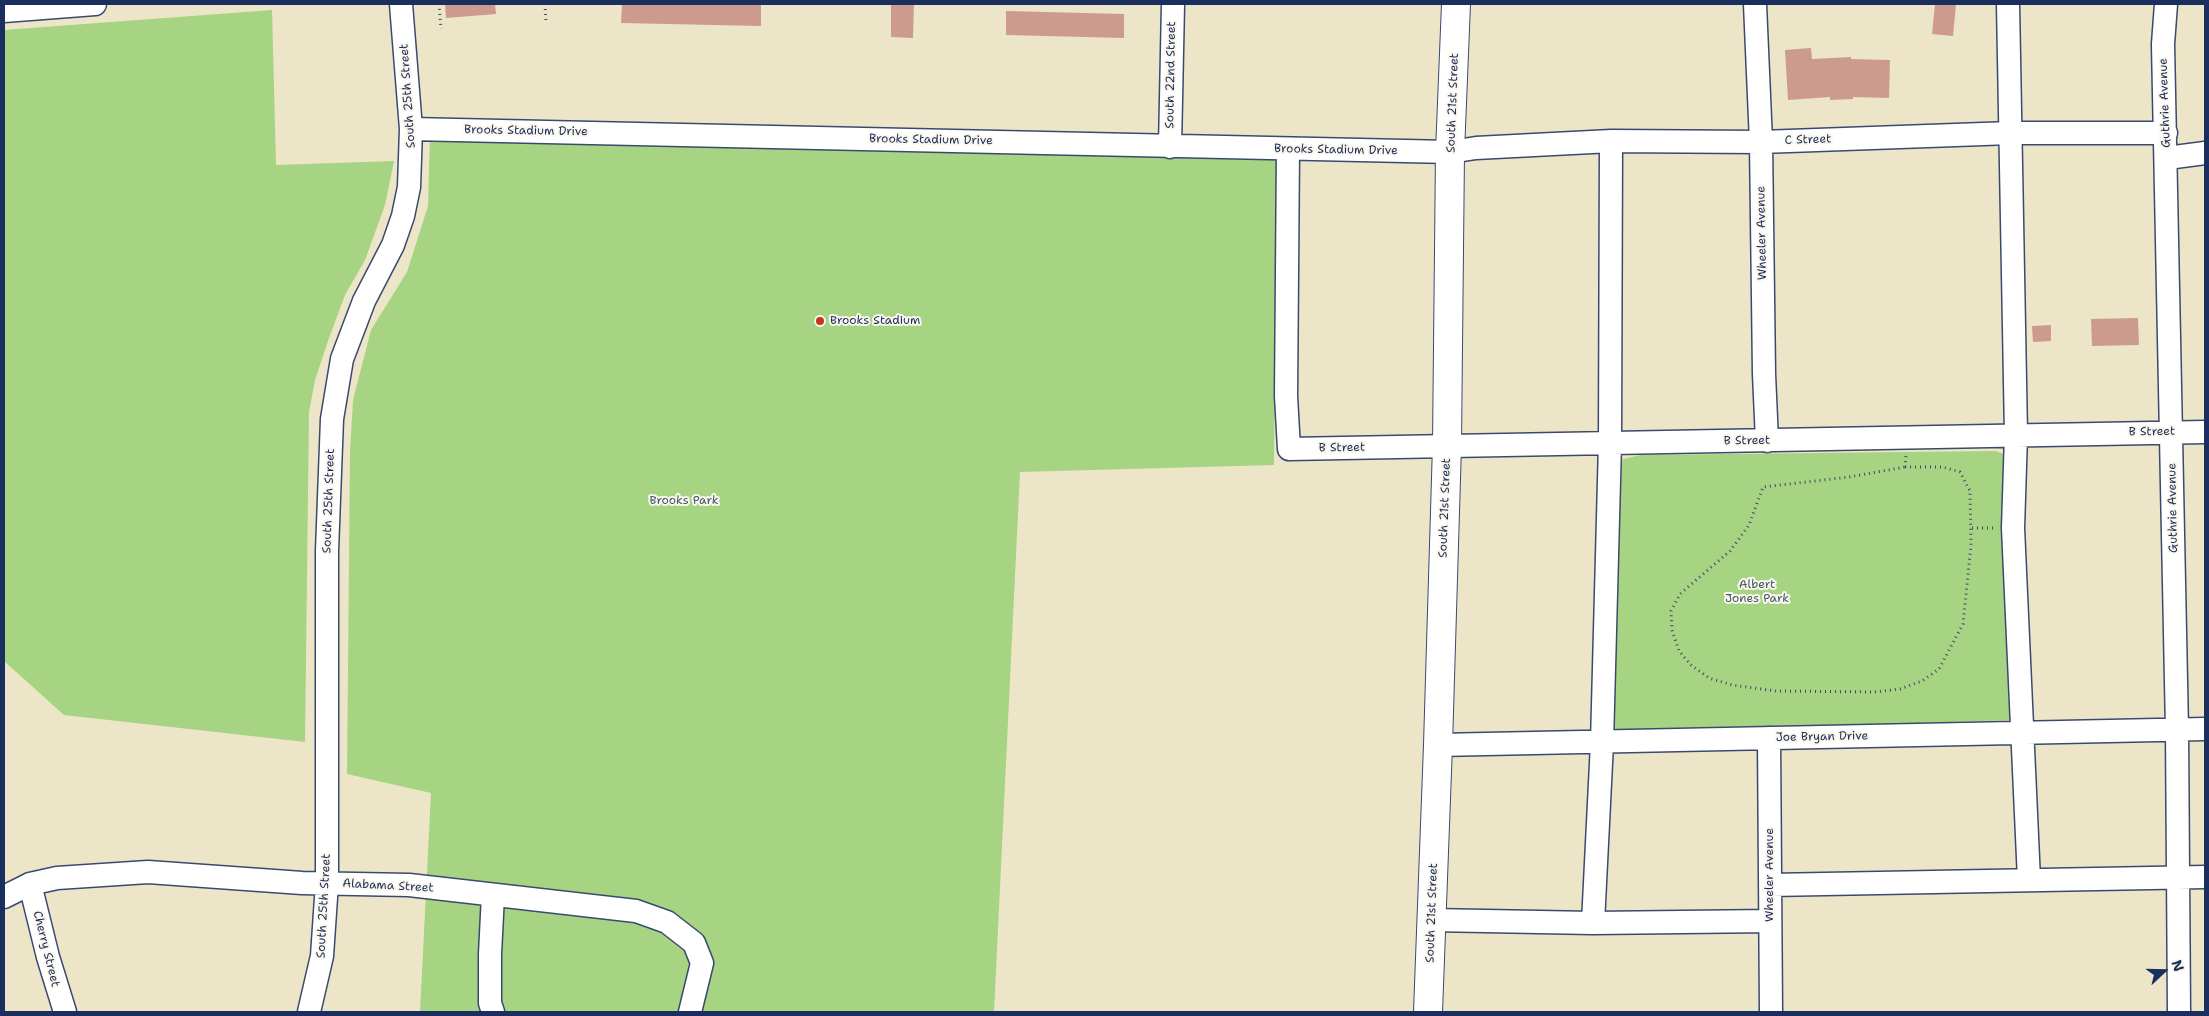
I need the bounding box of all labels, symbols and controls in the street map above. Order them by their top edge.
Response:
street label: South 22nd Street [1163,21,1179,129]
street label: South 25th Street [397,43,419,149]
street label: South 21st Street [1444,53,1462,153]
street label: Guthrie Avenue [2156,58,2174,148]
street label: Brooks Stadium Drive [464,123,588,139]
street label: Brooks Stadium Drive [869,132,993,148]
street label: C Street [1784,132,1832,148]
street label: Brooks Stadium Drive [1274,142,1398,158]
street label: Wheeler Avenue [1754,186,1770,280]
place label: Brooks Stadium [830,314,920,328]
marker: Brooks Stadium [814,315,826,327]
street label: B Street [2129,424,2175,440]
street label: B Street [1724,433,1770,449]
street label: B Street [1319,440,1365,456]
street label: South 25th Street [320,448,338,554]
street label: South 21st Street [1436,458,1454,558]
street label: Guthrie Avenue [2165,463,2181,553]
park label: Brooks Park [649,494,719,508]
park label: Albert Jones Park [1725,578,1789,606]
street label: Joe Bryan Drive [1776,729,1868,745]
street label: Wheeler Avenue [1763,828,1777,922]
street label: South 25th Street [314,853,334,959]
street label: South 21st Street [1423,863,1441,963]
street label: Alabama Street [342,876,434,896]
street label: Cherry Street [30,909,62,989]
north arrow [2139,946,2189,996]
text: N [2168,957,2188,974]

